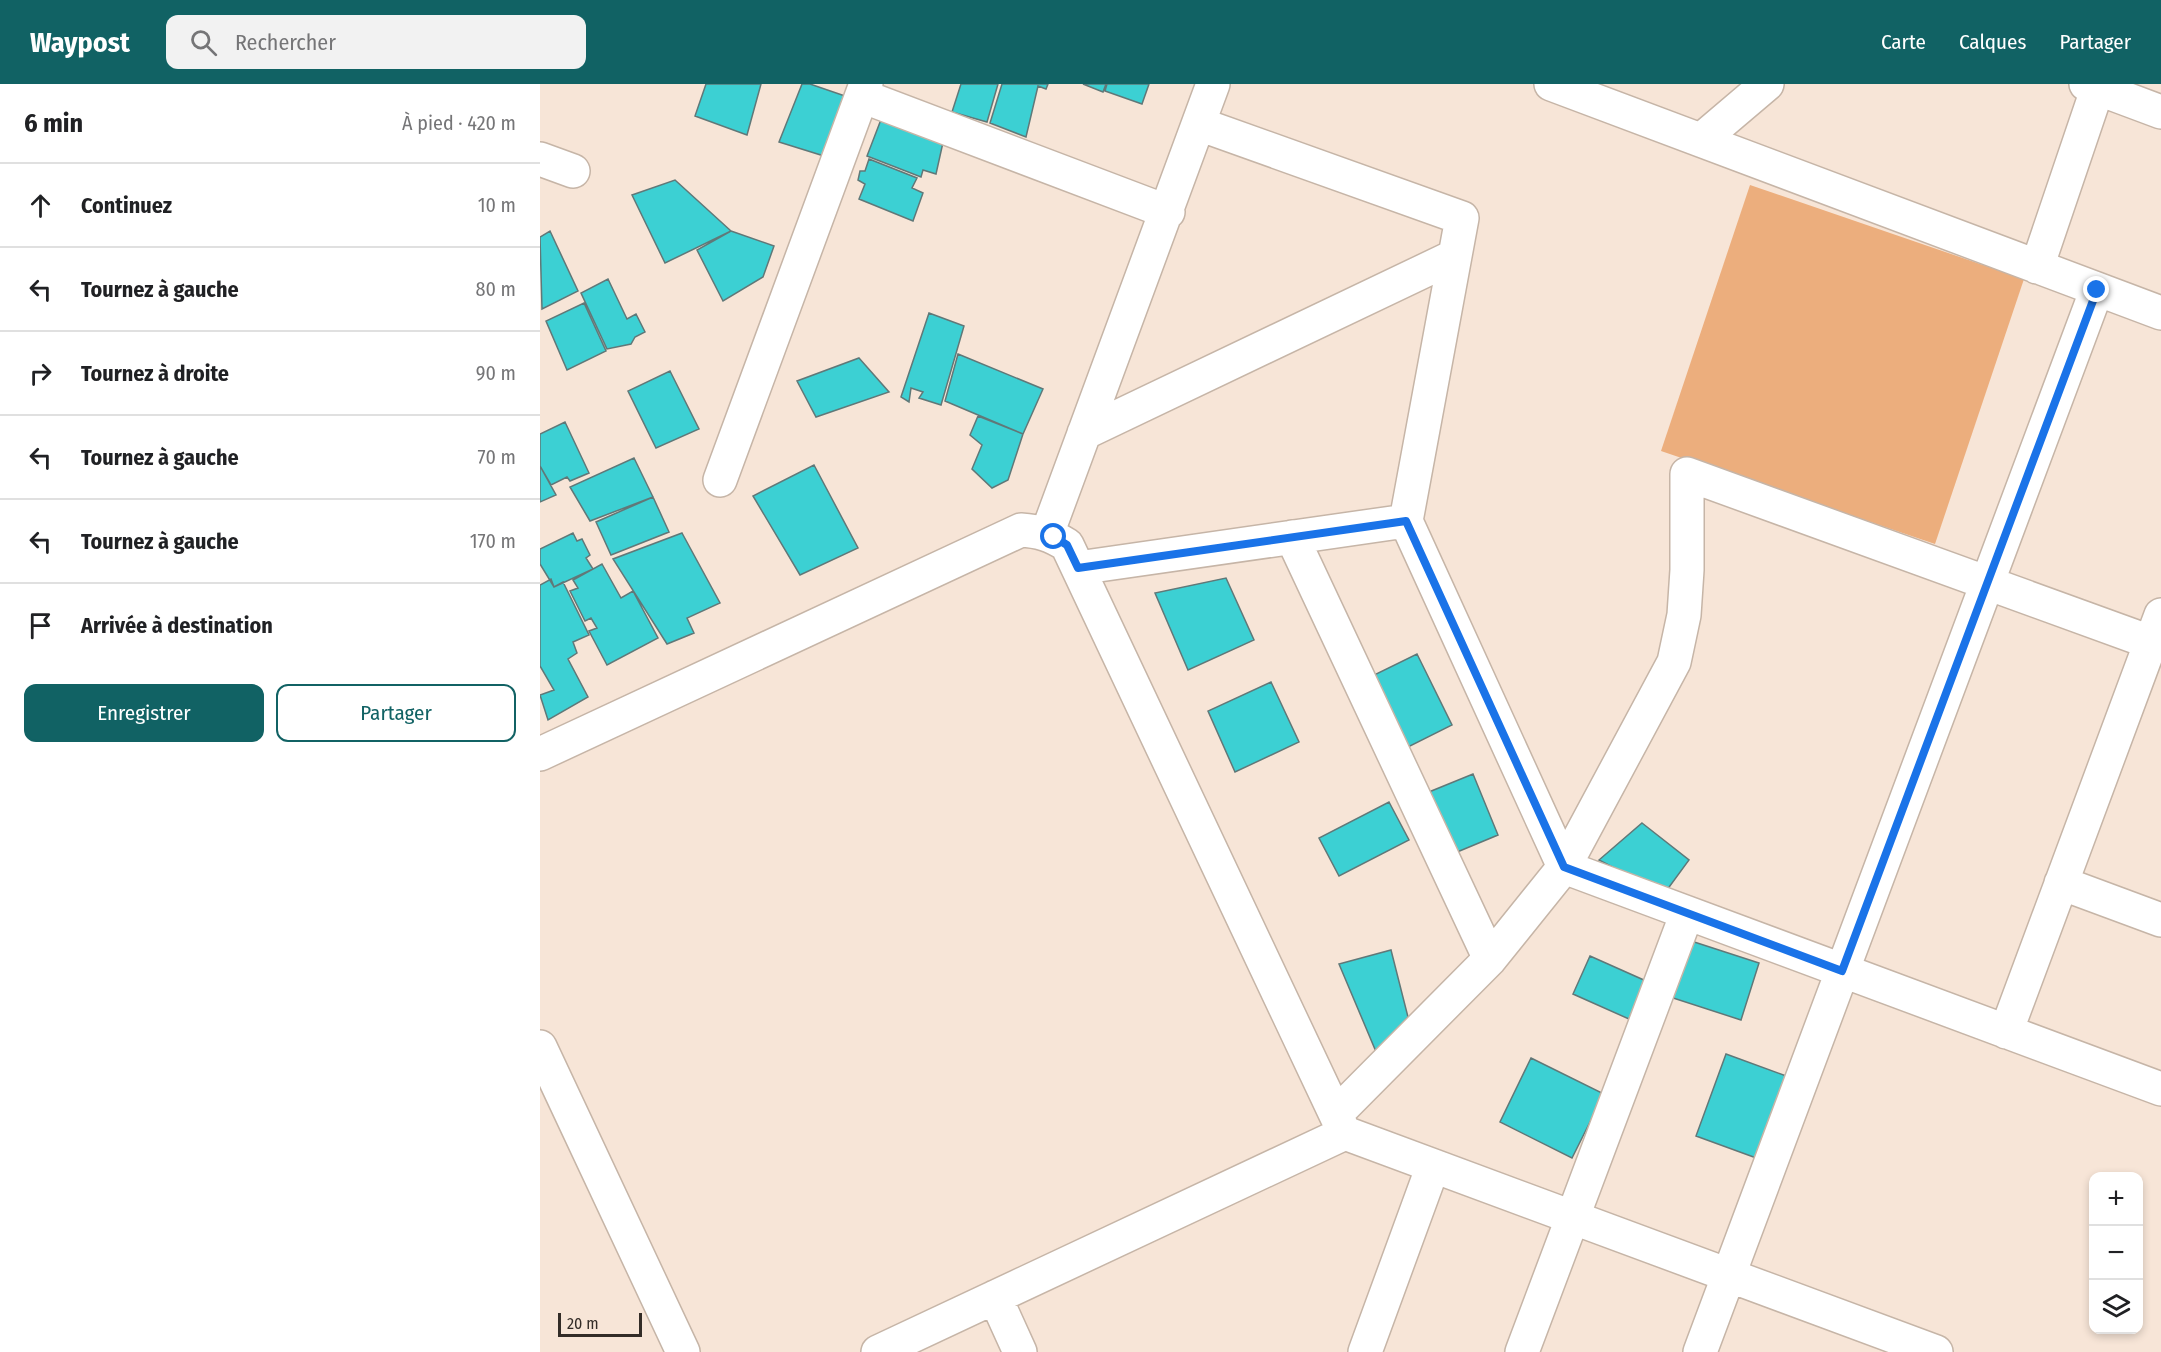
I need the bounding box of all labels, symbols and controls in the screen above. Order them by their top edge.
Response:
search box [166,15,586,69]
text: Waypost [30,26,130,59]
icon: search [187,26,220,59]
text: Rechercher [235,29,336,56]
text: Carte [1881,29,1926,55]
text: Calques [1959,29,2026,55]
text: Partager [2059,29,2131,55]
text: 6 min [24,108,83,139]
text: À pied · 420 m [402,111,516,135]
icon: ahead [24,189,57,222]
text: Continuez [81,192,172,219]
text: 10 m [478,193,516,217]
icon: left [24,273,57,306]
text: Tournez à gauche [81,276,239,303]
route end [2083,276,2109,302]
text: 80 m [476,277,516,301]
icon: right [24,357,57,390]
text: Tournez à droite [81,360,229,387]
text: 90 m [476,361,516,385]
icon: left [24,441,57,474]
text: Tournez à gauche [81,444,239,471]
text: 70 m [478,445,516,469]
route start [1040,523,1066,549]
icon: left [24,525,57,558]
text: Tournez à gauche [81,528,239,555]
text: 170 m [470,529,516,553]
icon: arrive [24,609,57,642]
text: Arrivée à destination [81,612,273,639]
button: Enregistrer [24,684,264,742]
button: Partager [276,684,516,742]
map controls [2089,1172,2143,1334]
button: + [2089,1172,2143,1226]
button: − [2089,1226,2143,1280]
button: layers [2089,1280,2143,1334]
scale bar [558,1310,642,1338]
text: 20 m [567,1314,598,1333]

